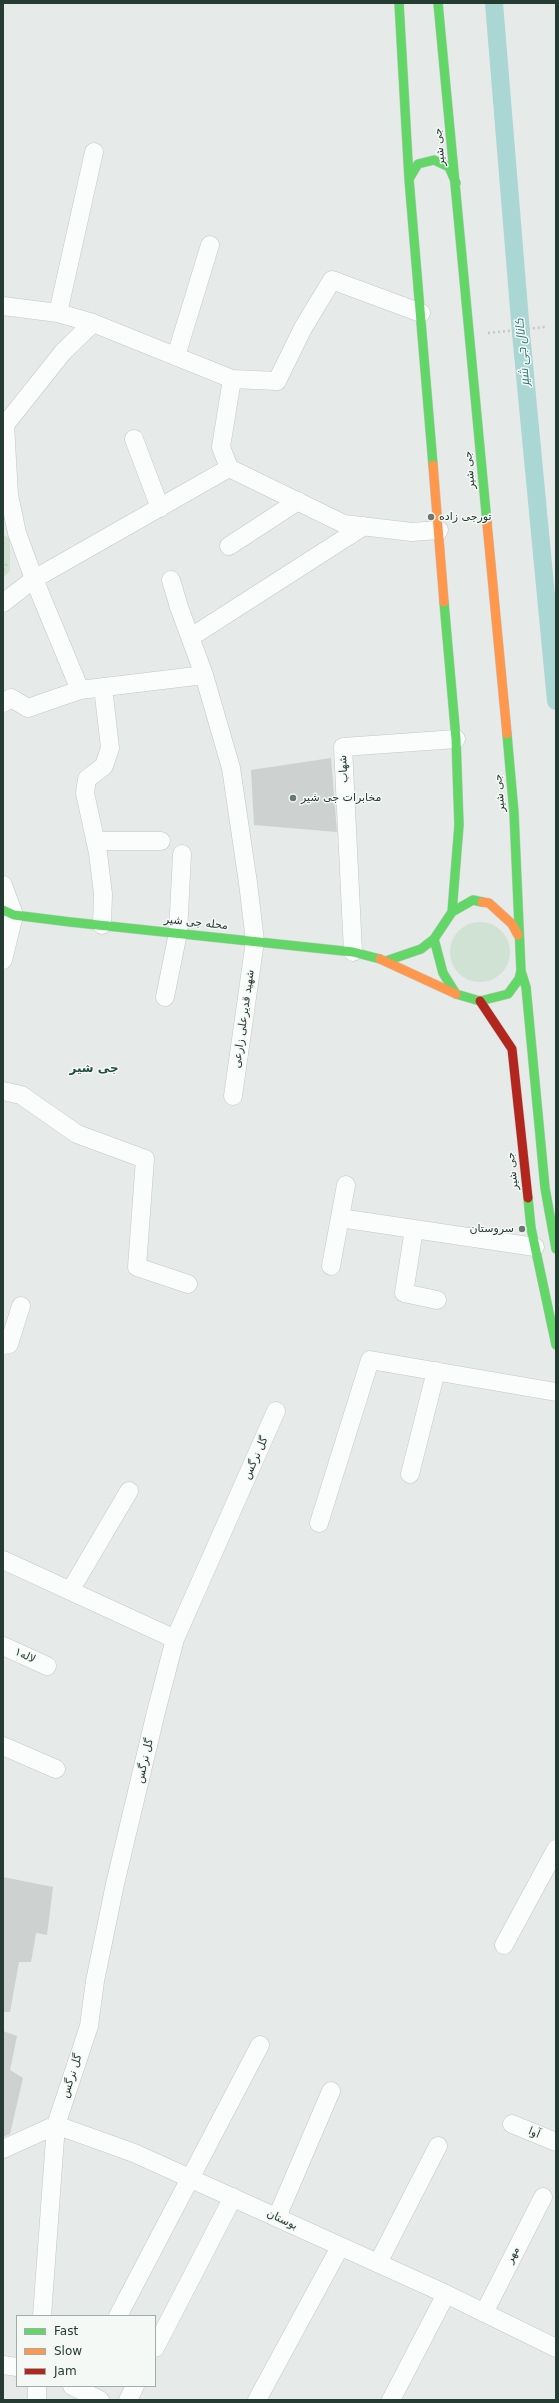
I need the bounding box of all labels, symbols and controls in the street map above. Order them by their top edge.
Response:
street label: جی شیر [432,127,448,167]
water label: کانال جی شیر [513,318,533,386]
street label: جی شیر [462,450,478,490]
place label: تورجی زاده [439,510,492,524]
marker: تورجی زاده [426,512,436,522]
street label: شهاب [337,755,351,783]
street label: جی شیر [492,773,508,813]
place label: مخابرات جی شیر [301,791,381,805]
marker: مخابرات جی شیر [288,793,298,803]
street label: محله جی شیر [163,913,229,933]
street label: شهید قدیرعلی زارعی [231,969,257,1069]
district label: جی شیر [69,1062,119,1076]
street label: جی شیر [504,1151,522,1191]
place label: سروستان [469,1222,514,1236]
marker: سروستان [517,1224,527,1234]
street label: گل نرگس [241,1435,271,1481]
street label: لاله۱ [12,1645,38,1667]
street label: گل نرگس [133,1737,157,1785]
street label: گل نرگس [59,2052,85,2100]
street label: آوا [526,2125,542,2141]
street label: بوستان [264,2207,300,2233]
street label: مهر [503,2244,523,2266]
legend [16,2315,156,2387]
text: Fast [54,2324,78,2338]
text: Slow [54,2344,82,2358]
text: Jam [54,2364,77,2378]

